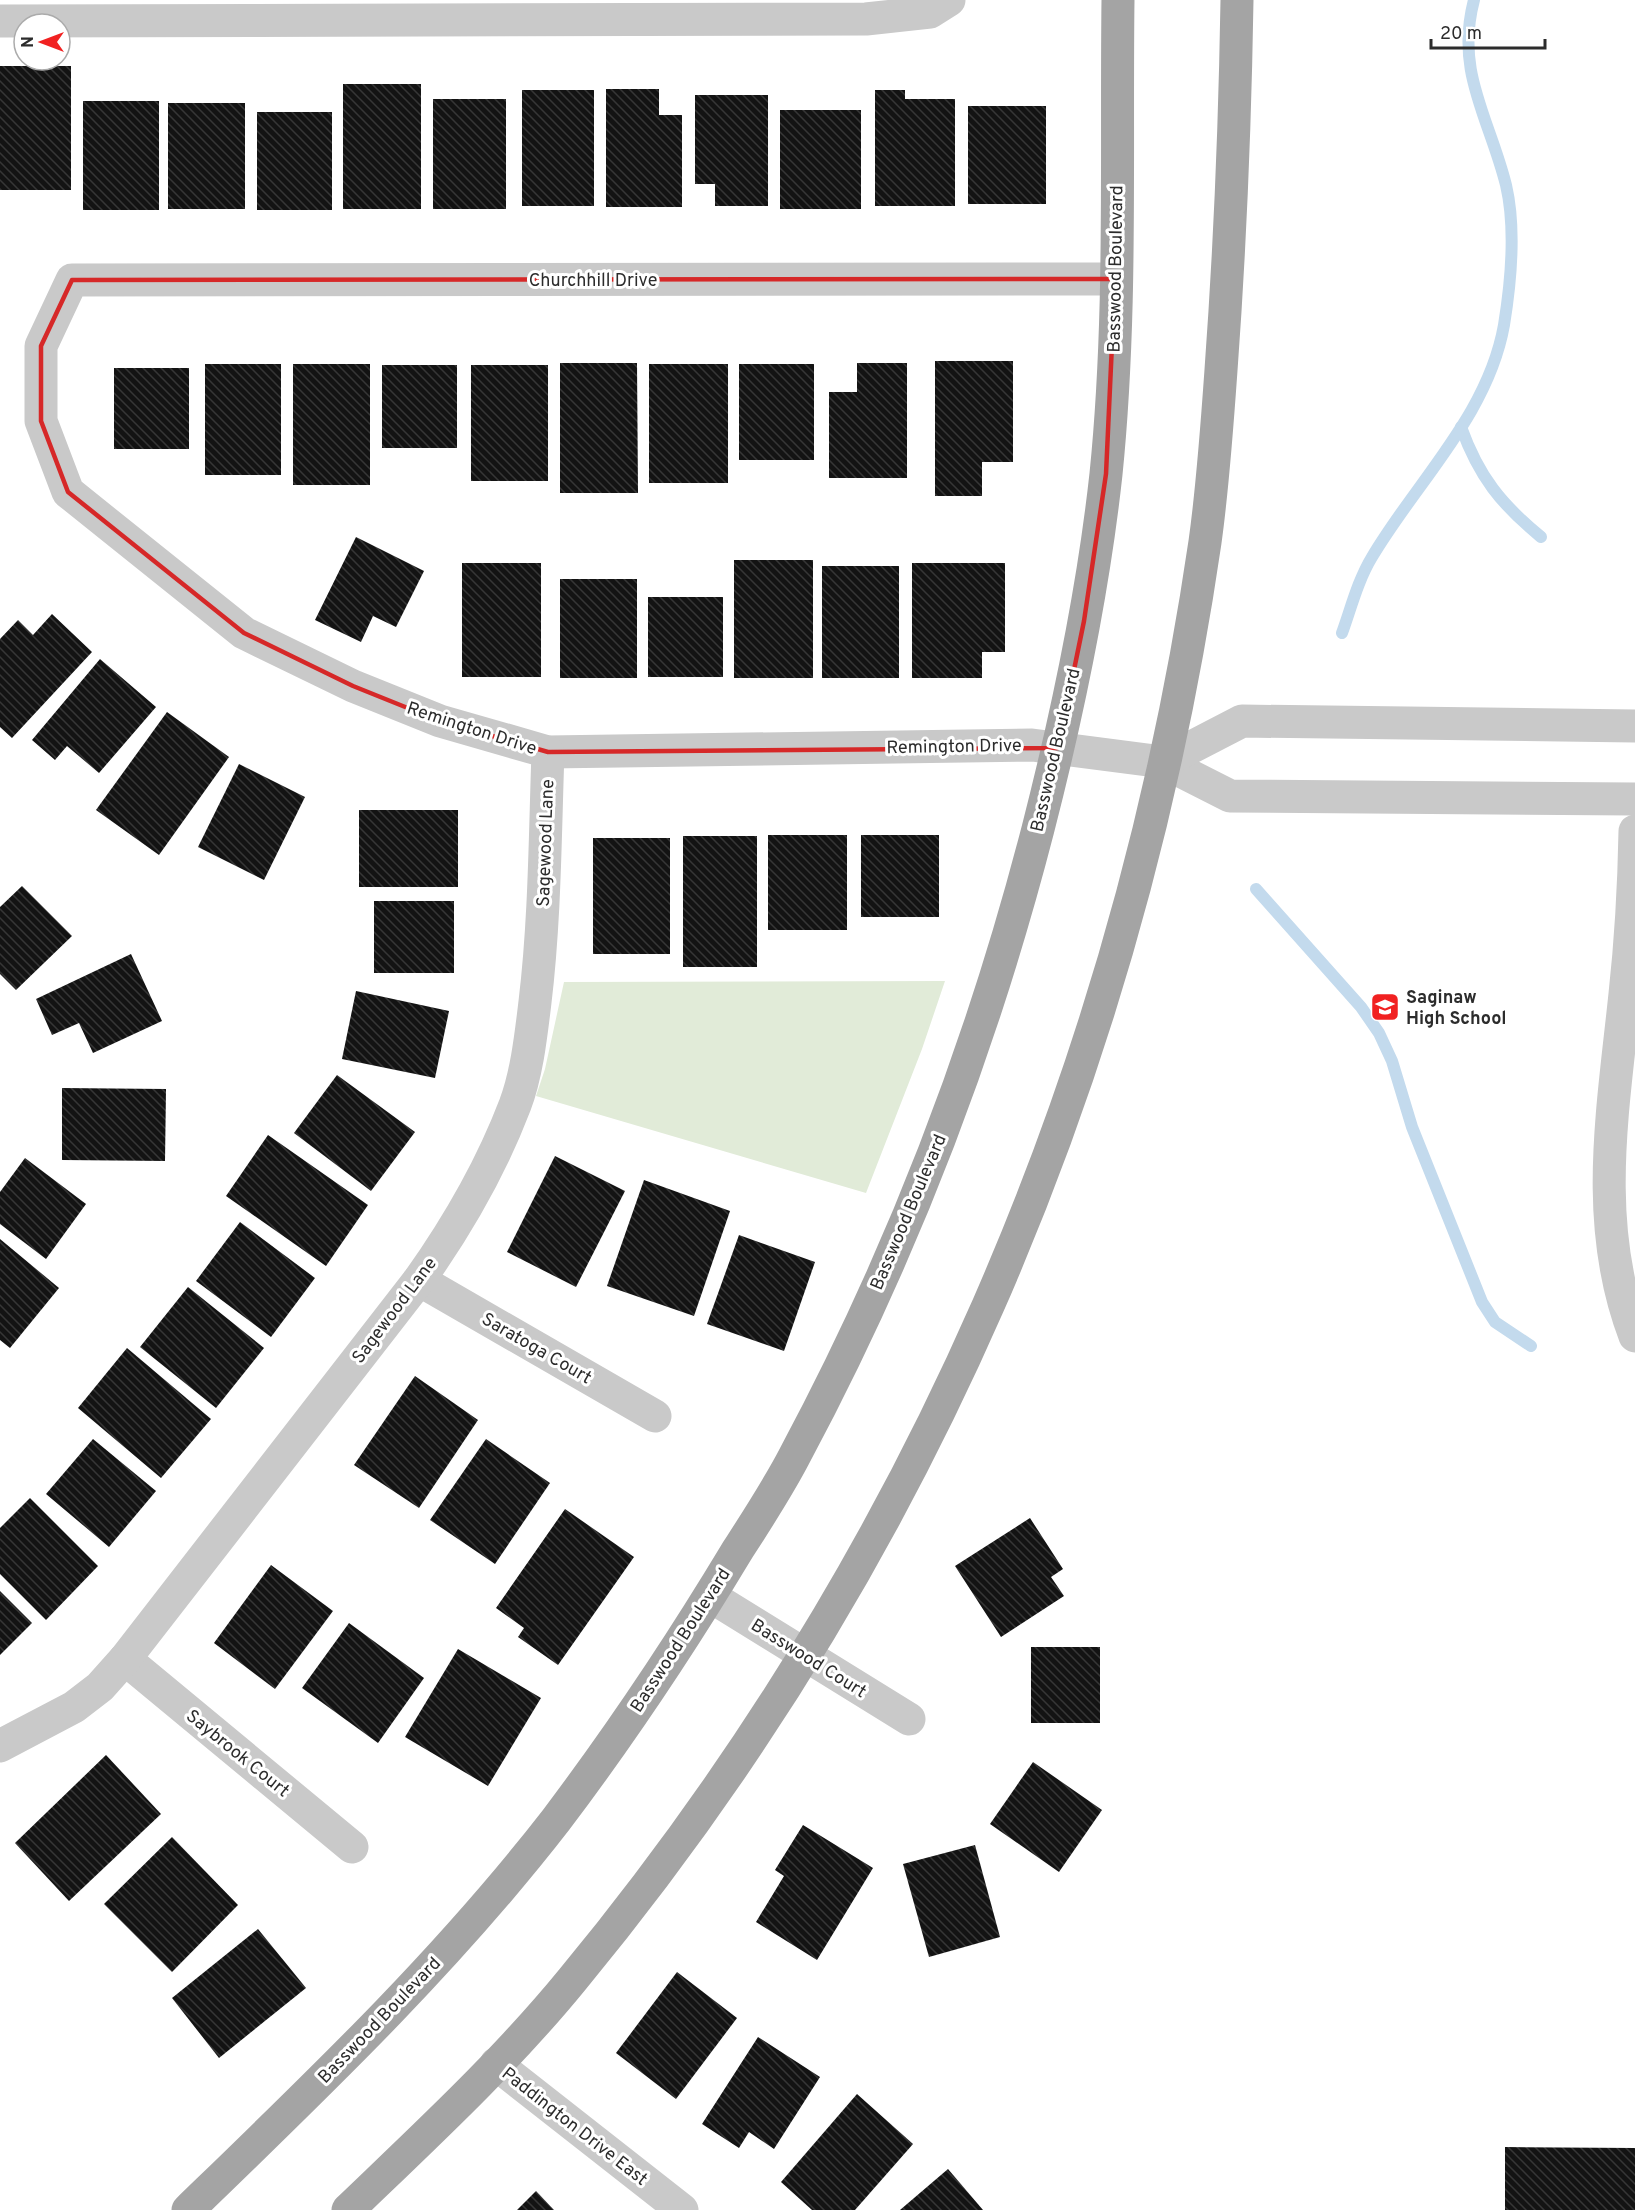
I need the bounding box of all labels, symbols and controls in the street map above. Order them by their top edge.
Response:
north arrow [12,12,72,72]
scale bar [1431,12,1545,50]
text: 20 m [1440,23,1482,46]
text: N [19,36,39,48]
street label: Basswood Boulevard [1104,185,1129,353]
street label: Churchhill Drive [529,270,657,293]
street label: Basswood Boulevard [1026,666,1086,834]
street label: Remington Drive [404,698,539,761]
street label: Remington Drive [886,735,1022,760]
street label: Sagewood Lane [533,779,560,907]
place label: Saginaw High School [1406,987,1507,1031]
school or university icon: Saginaw High School [1369,991,1401,1023]
street label: Basswood Boulevard [866,1131,953,1294]
street label: Sagewood Lane [348,1253,443,1369]
street label: Saratoga Court [477,1308,595,1390]
street label: Basswood Boulevard [626,1564,736,1717]
street label: Basswood Court [746,1615,870,1704]
street label: Saybrook Court [181,1705,293,1803]
street label: Basswood Boulevard [314,1953,446,2089]
street label: Paddington Drive East [496,2063,652,2191]

